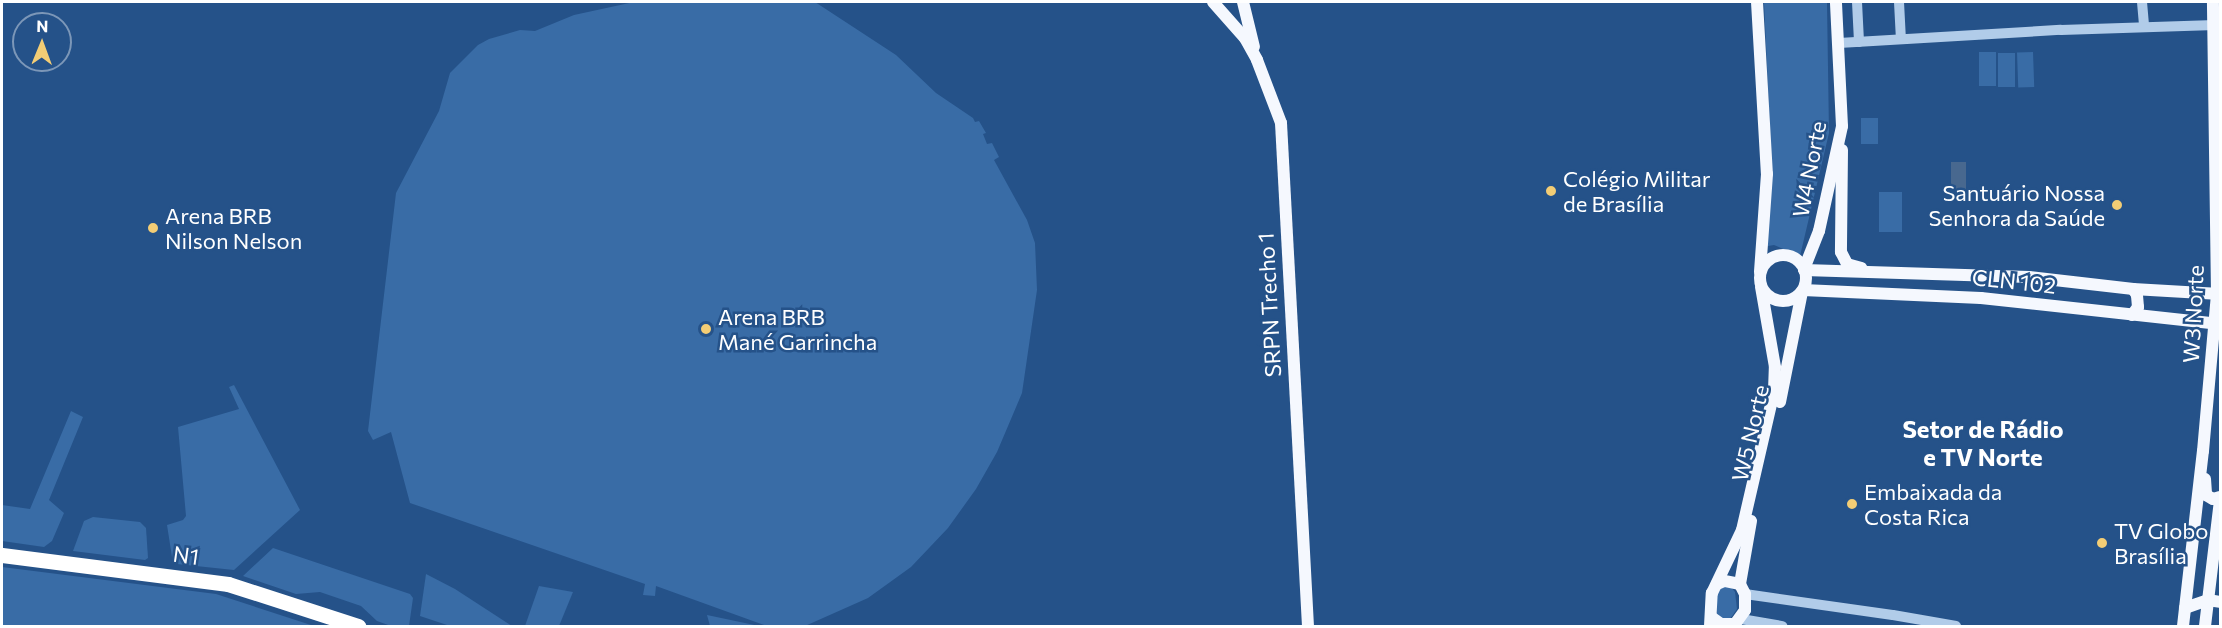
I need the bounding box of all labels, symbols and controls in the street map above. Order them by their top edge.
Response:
north arrow [12,12,72,72]
text: N [36,16,48,35]
street label: W4 Norte [1787,119,1831,219]
place label: Colégio Militar de Brasília [1563,165,1711,216]
place label: Santuário Nossa Senhora da Saúde [1928,179,2105,230]
marker: Colégio Militar de Brasília [1544,184,1558,198]
marker: Santuário Nossa Senhora da Saúde [2110,198,2124,212]
place label: Arena BRB Nilson Nelson [165,202,302,254]
marker: Arena BRB Nilson Nelson [146,221,160,235]
street label: SRPN Trecho 1 [1252,232,1286,378]
street label: CLN 102 [1971,263,2057,299]
street label: W3 Norte [2177,264,2209,364]
place label: Arena BRB Mané Garrincha [718,303,877,354]
marker: Arena BRB Mané Garrincha [699,322,713,336]
street label: W5 Norte [1726,382,1774,484]
district label: Setor de Rádio e TV Norte [1902,415,2064,471]
place label: Embaixada da Costa Rica [1864,478,2002,530]
marker: Embaixada da Costa Rica [1845,497,1859,511]
place label: TV Globo Brasília [2114,517,2208,568]
marker: TV Globo Brasília [2095,536,2109,550]
street label: N1 [171,540,201,570]

